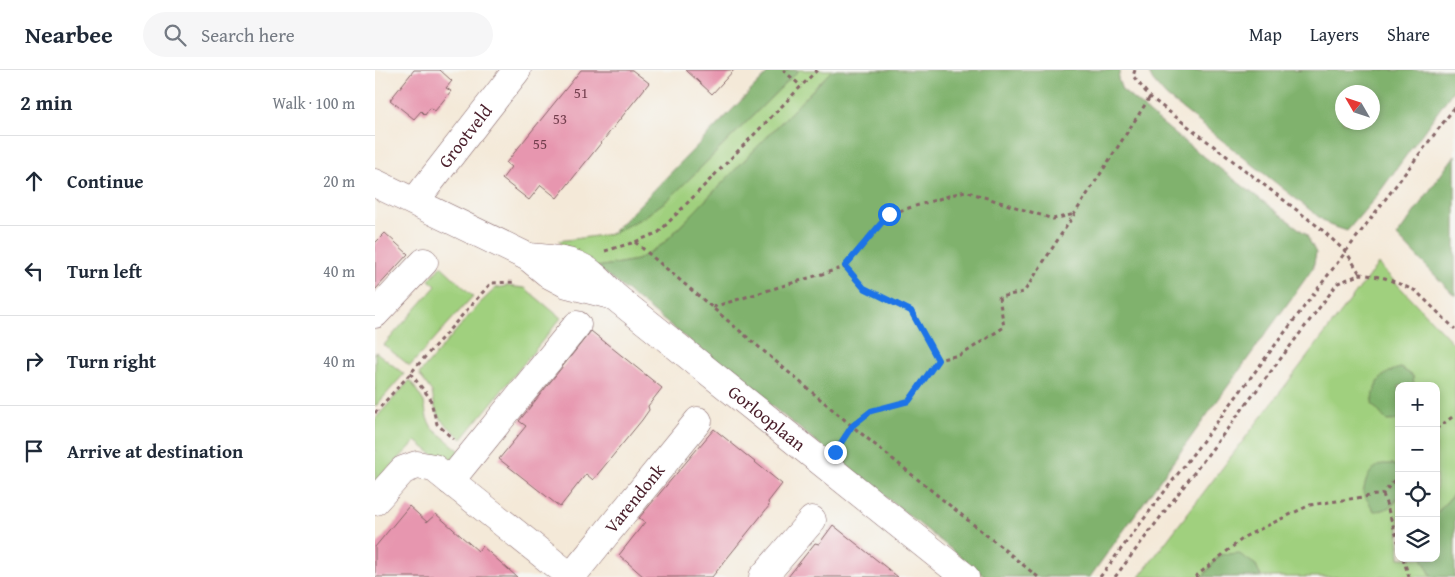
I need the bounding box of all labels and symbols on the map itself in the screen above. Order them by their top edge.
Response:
house number: 51 [574,82,588,103]
north arrow [1335,85,1380,130]
street label: Grootveld [432,98,499,174]
house number: 53 [553,108,567,129]
house number: 55 [533,133,547,154]
route start [878,203,901,226]
street label: Gorlooplaan [722,378,812,457]
route end [824,441,847,464]
street label: Varendonk [598,457,672,539]

